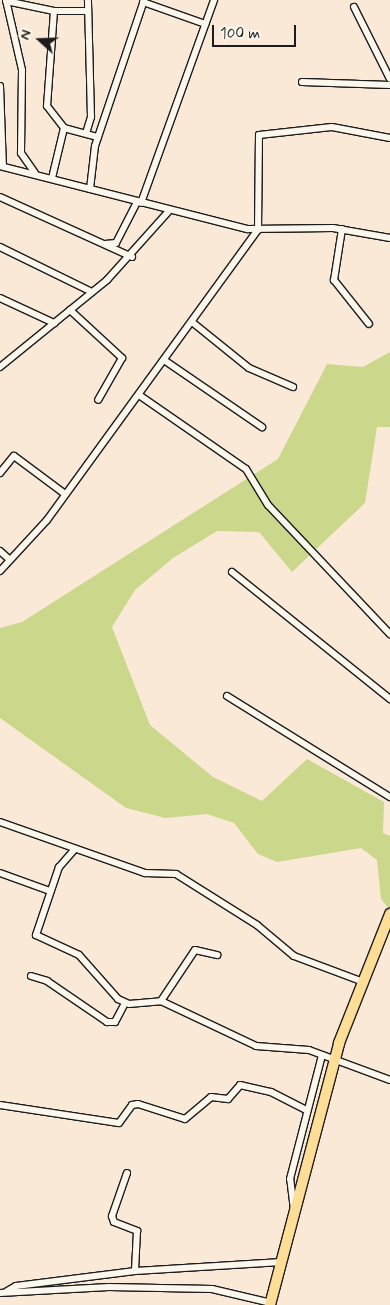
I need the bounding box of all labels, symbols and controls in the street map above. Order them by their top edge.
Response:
north arrow [15,15,65,65]
scale bar [215,15,299,47]
text: 100 m [220,24,260,44]
text: N [16,27,36,42]

